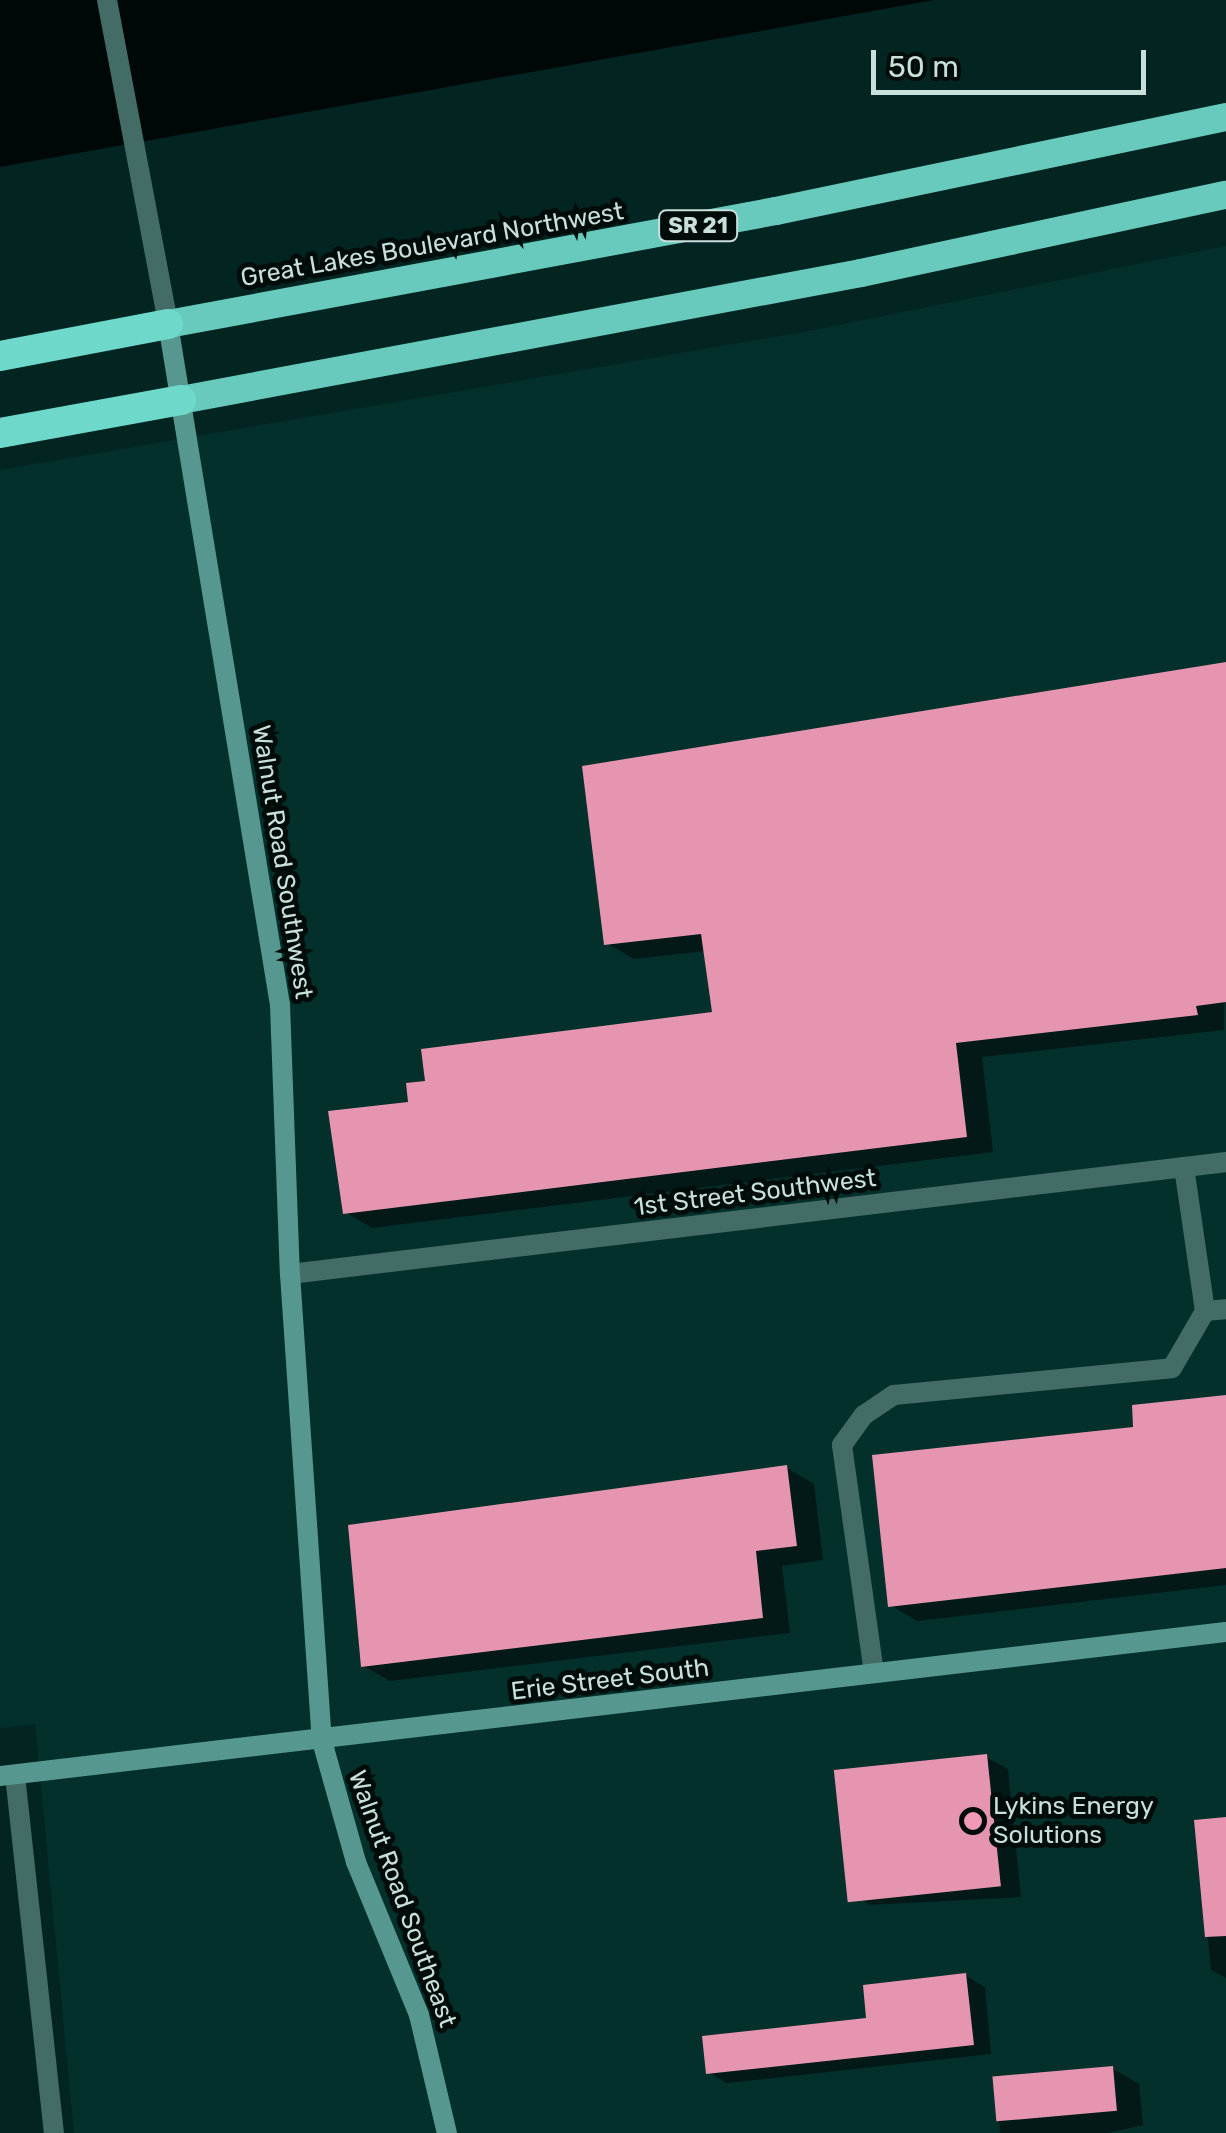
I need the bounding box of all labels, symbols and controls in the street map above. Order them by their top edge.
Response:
scale bar [876,30,1151,92]
text: 50 m [888,49,959,85]
street label: Great Lakes Boulevard Northwest [238,197,626,293]
road number: SR 21 [658,209,738,243]
street label: Walnut Road Southwest [246,723,318,1001]
street label: 1st Street Southwest [632,1163,878,1223]
street label: Erie Street South [509,1653,711,1707]
street label: Walnut Road Southeast [342,1767,462,2031]
place label: Lykins Energy Solutions [993,1792,1154,1851]
marker: Lykins Energy Solutions [962,1810,984,1832]

